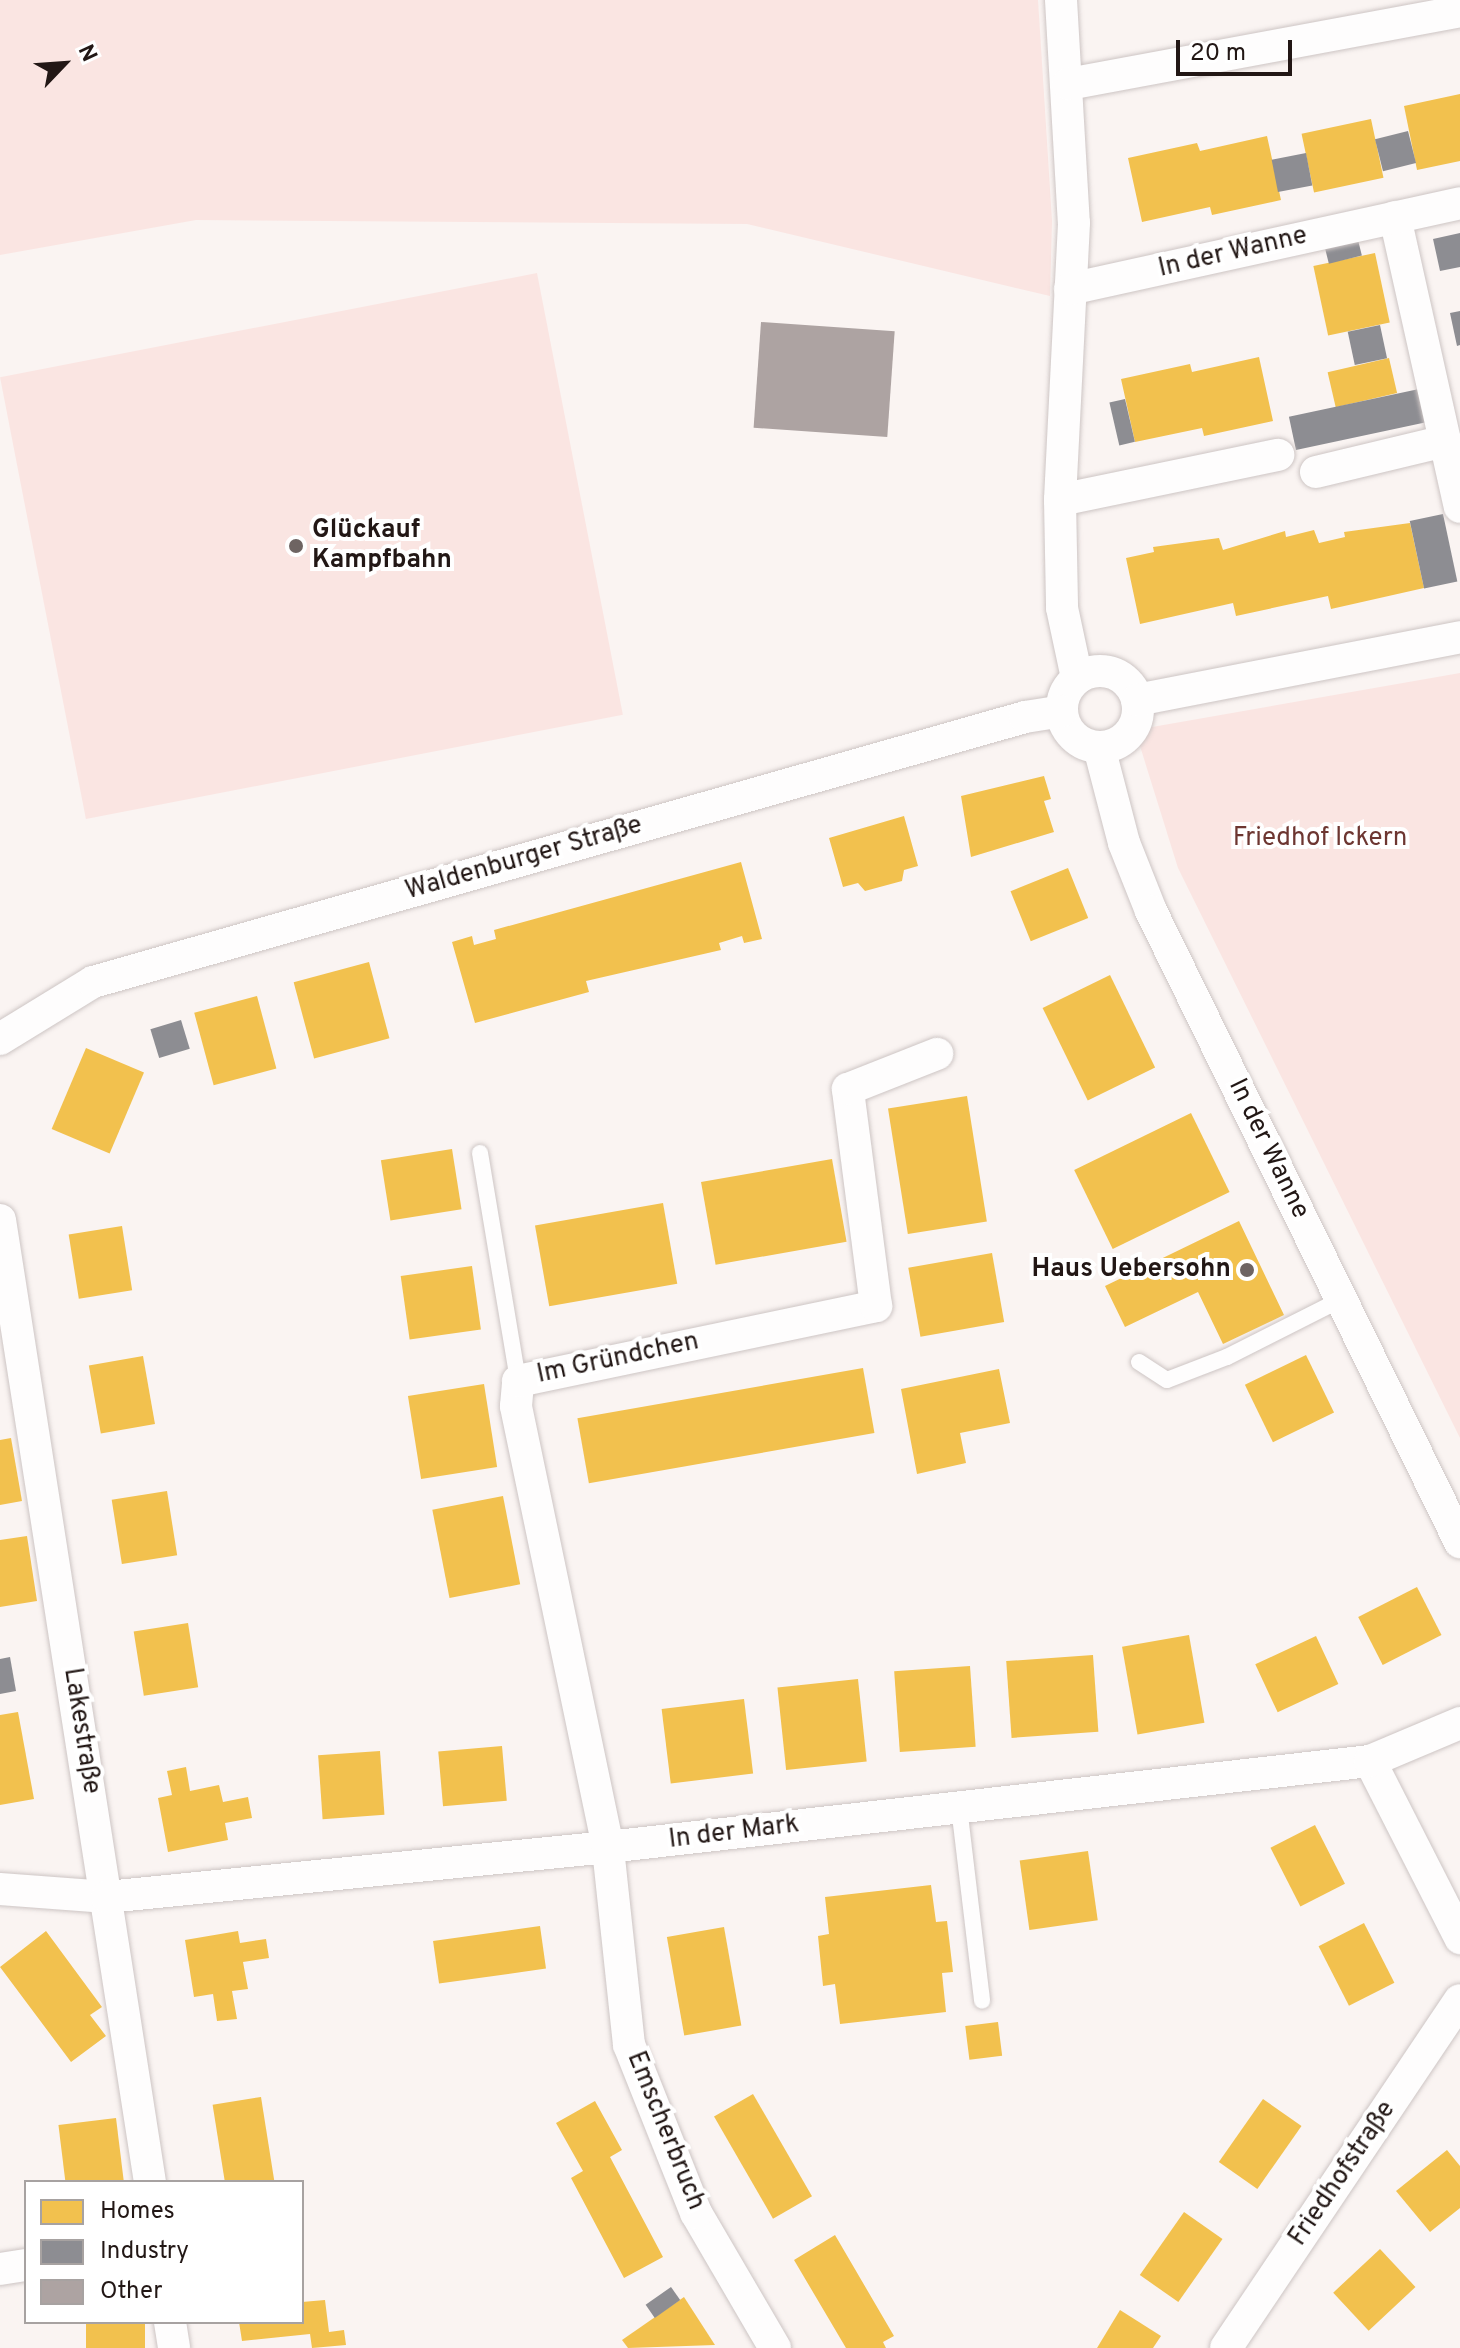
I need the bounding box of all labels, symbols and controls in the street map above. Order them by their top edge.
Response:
north arrow [24,24,104,104]
scale bar [1180,24,1296,74]
text: 20 m [1190,39,1246,69]
text: N [71,41,102,67]
street label: In der Wanne [1155,221,1311,285]
place label: Glückauf Kampfbahn [312,515,452,576]
marker: Glückauf Kampfbahn [287,537,305,555]
street label: Waldenburger Straße [402,810,646,908]
park label: Friedhof Ickern [1233,823,1407,855]
street label: In der Wanne [1221,1074,1315,1224]
place label: Haus Uebersohn [1032,1254,1231,1286]
marker: Haus Uebersohn [1238,1261,1256,1279]
street label: Im Gründchen [534,1327,702,1391]
street label: Lakestraße [56,1666,106,1796]
street label: In der Mark [667,1810,801,1856]
street label: Emscherbruch [619,2047,711,2215]
street label: Friedhofstraße [1283,2096,1403,2252]
legend [24,2180,304,2324]
text: Homes [100,2197,175,2227]
text: Industry [100,2237,189,2267]
text: Other [100,2277,162,2307]

